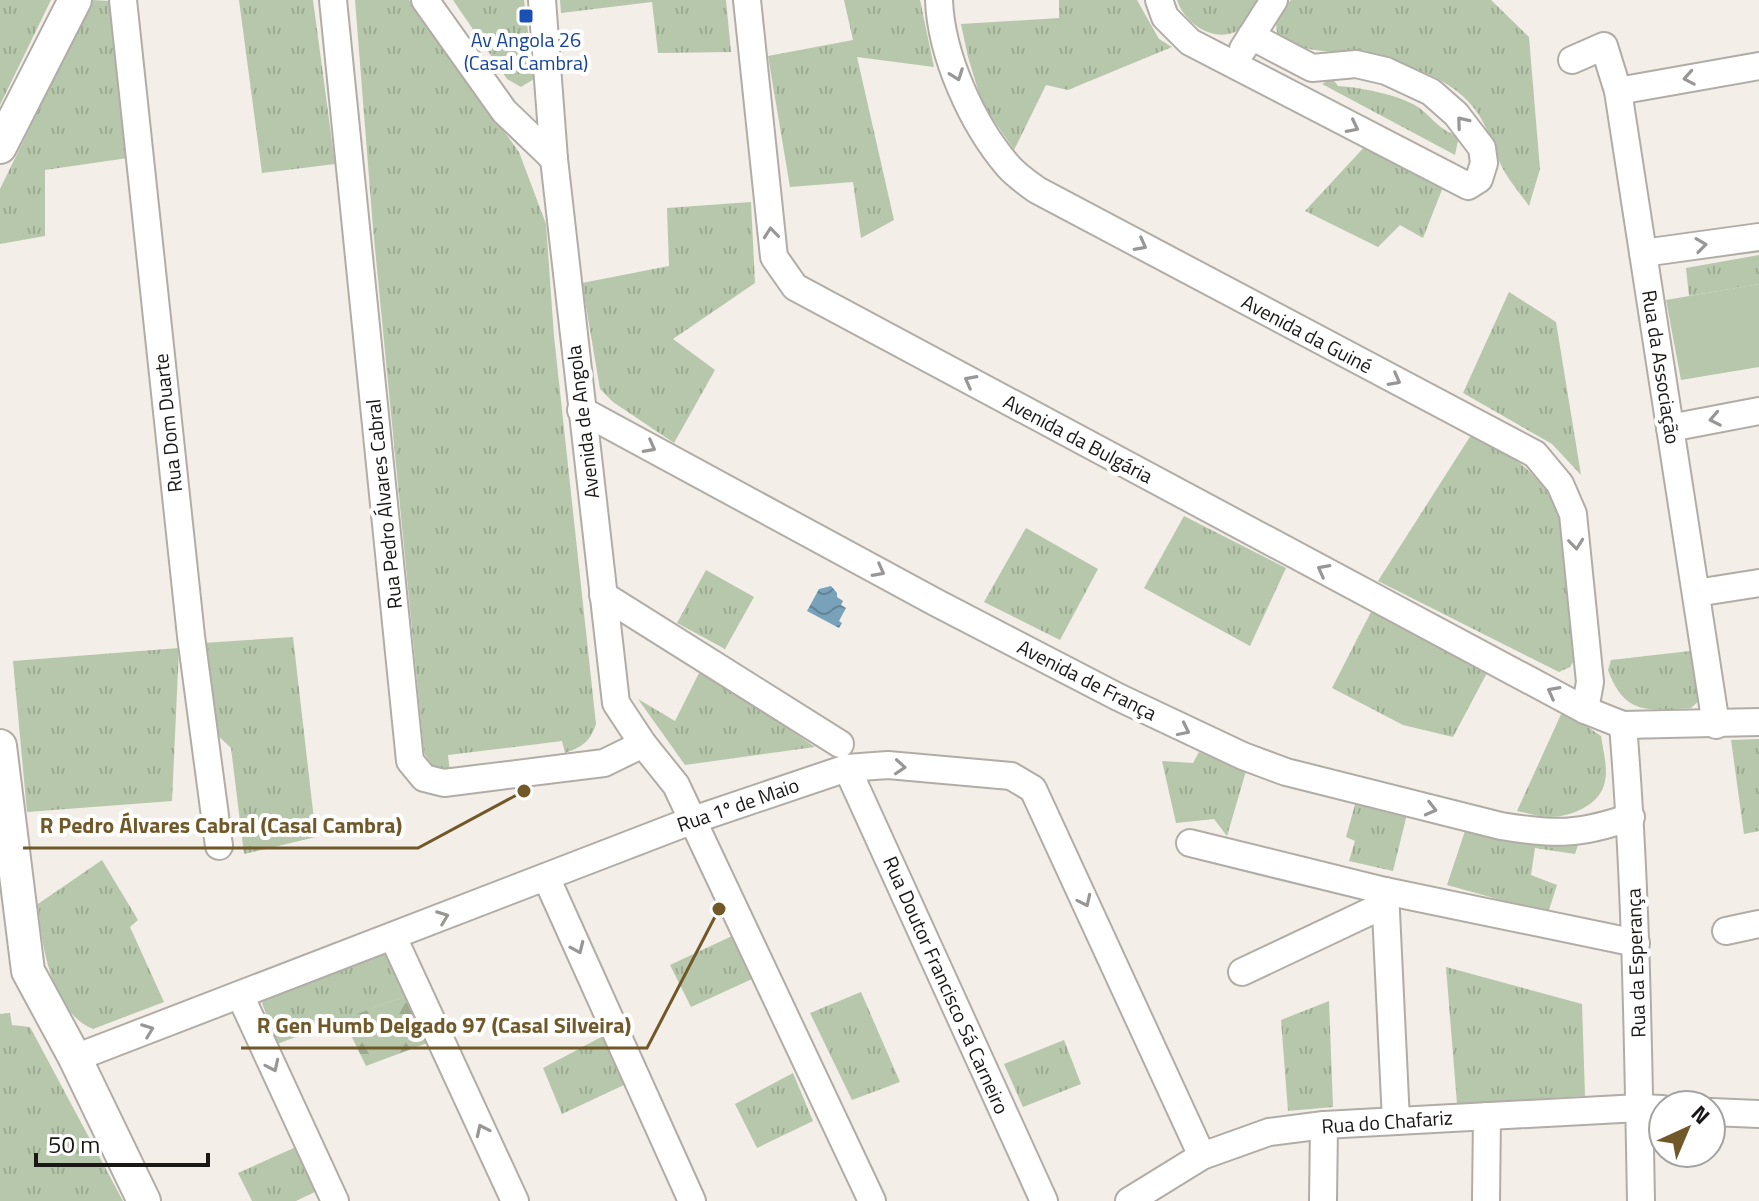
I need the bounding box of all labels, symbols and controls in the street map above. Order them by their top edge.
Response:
marker: Av Angola 26 (Casal Cambra) [517,7,535,25]
place label: Av Angola 26 (Casal Cambra) [464,24,588,78]
one-way arrow [947,68,964,82]
one-way arrow [1682,69,1695,86]
one-way arrow [1457,117,1472,132]
one-way arrow [1345,118,1360,133]
one-way arrow [763,226,780,239]
one-way arrow [1132,236,1147,251]
one-way arrow [1694,237,1708,254]
street label: Avenida da Guiné [1236,286,1378,381]
street label: Rua da Associação [1634,288,1689,446]
street label: Avenida de Angola [558,344,607,501]
street label: Rua Dom Duarte [145,352,190,494]
one-way arrow [1387,371,1402,386]
one-way arrow [964,376,979,391]
street label: Avenida da Bulgária [998,386,1159,491]
street label: Rua Pedro Álvares Cabral [357,398,410,611]
one-way arrow [1708,410,1721,427]
one-way arrow [642,438,656,453]
one-way arrow [1567,538,1584,551]
one-way arrow [870,562,885,577]
one-way arrow [1317,564,1332,579]
street label: Avenida de França [1012,631,1162,728]
one-way arrow [1546,687,1561,702]
one-way arrow [1176,720,1190,736]
one-way arrow [894,758,907,775]
street label: Rua 1º de Maio [673,769,803,840]
one-way arrow [1423,799,1437,816]
callout: R Pedro Álvares Cabral (Casal Cambra) [23,802,418,848]
text: R Pedro Álvares Cabral (Casal Cambra) [40,808,402,842]
street label: Rua Doutor Francisco Sá Carneiro [875,851,1017,1119]
street label: Rua da Esperança [1617,888,1654,1038]
one-way arrow [1075,893,1091,907]
one-way arrow [435,911,449,927]
one-way arrow [568,940,584,954]
callout: R Gen Humb Delgado 97 (Casal Silveira) [241,1002,647,1048]
text: R Gen Humb Delgado 97 (Casal Silveira) [257,1008,631,1042]
one-way arrow [140,1023,154,1040]
one-way arrow [263,1058,279,1072]
north arrow [1647,1089,1727,1169]
text: N [1684,1097,1718,1132]
street label: Rua do Chafariz [1320,1101,1454,1142]
scale bar [36,1117,208,1167]
one-way arrow [476,1124,492,1139]
text: 50 m [48,1126,100,1162]

